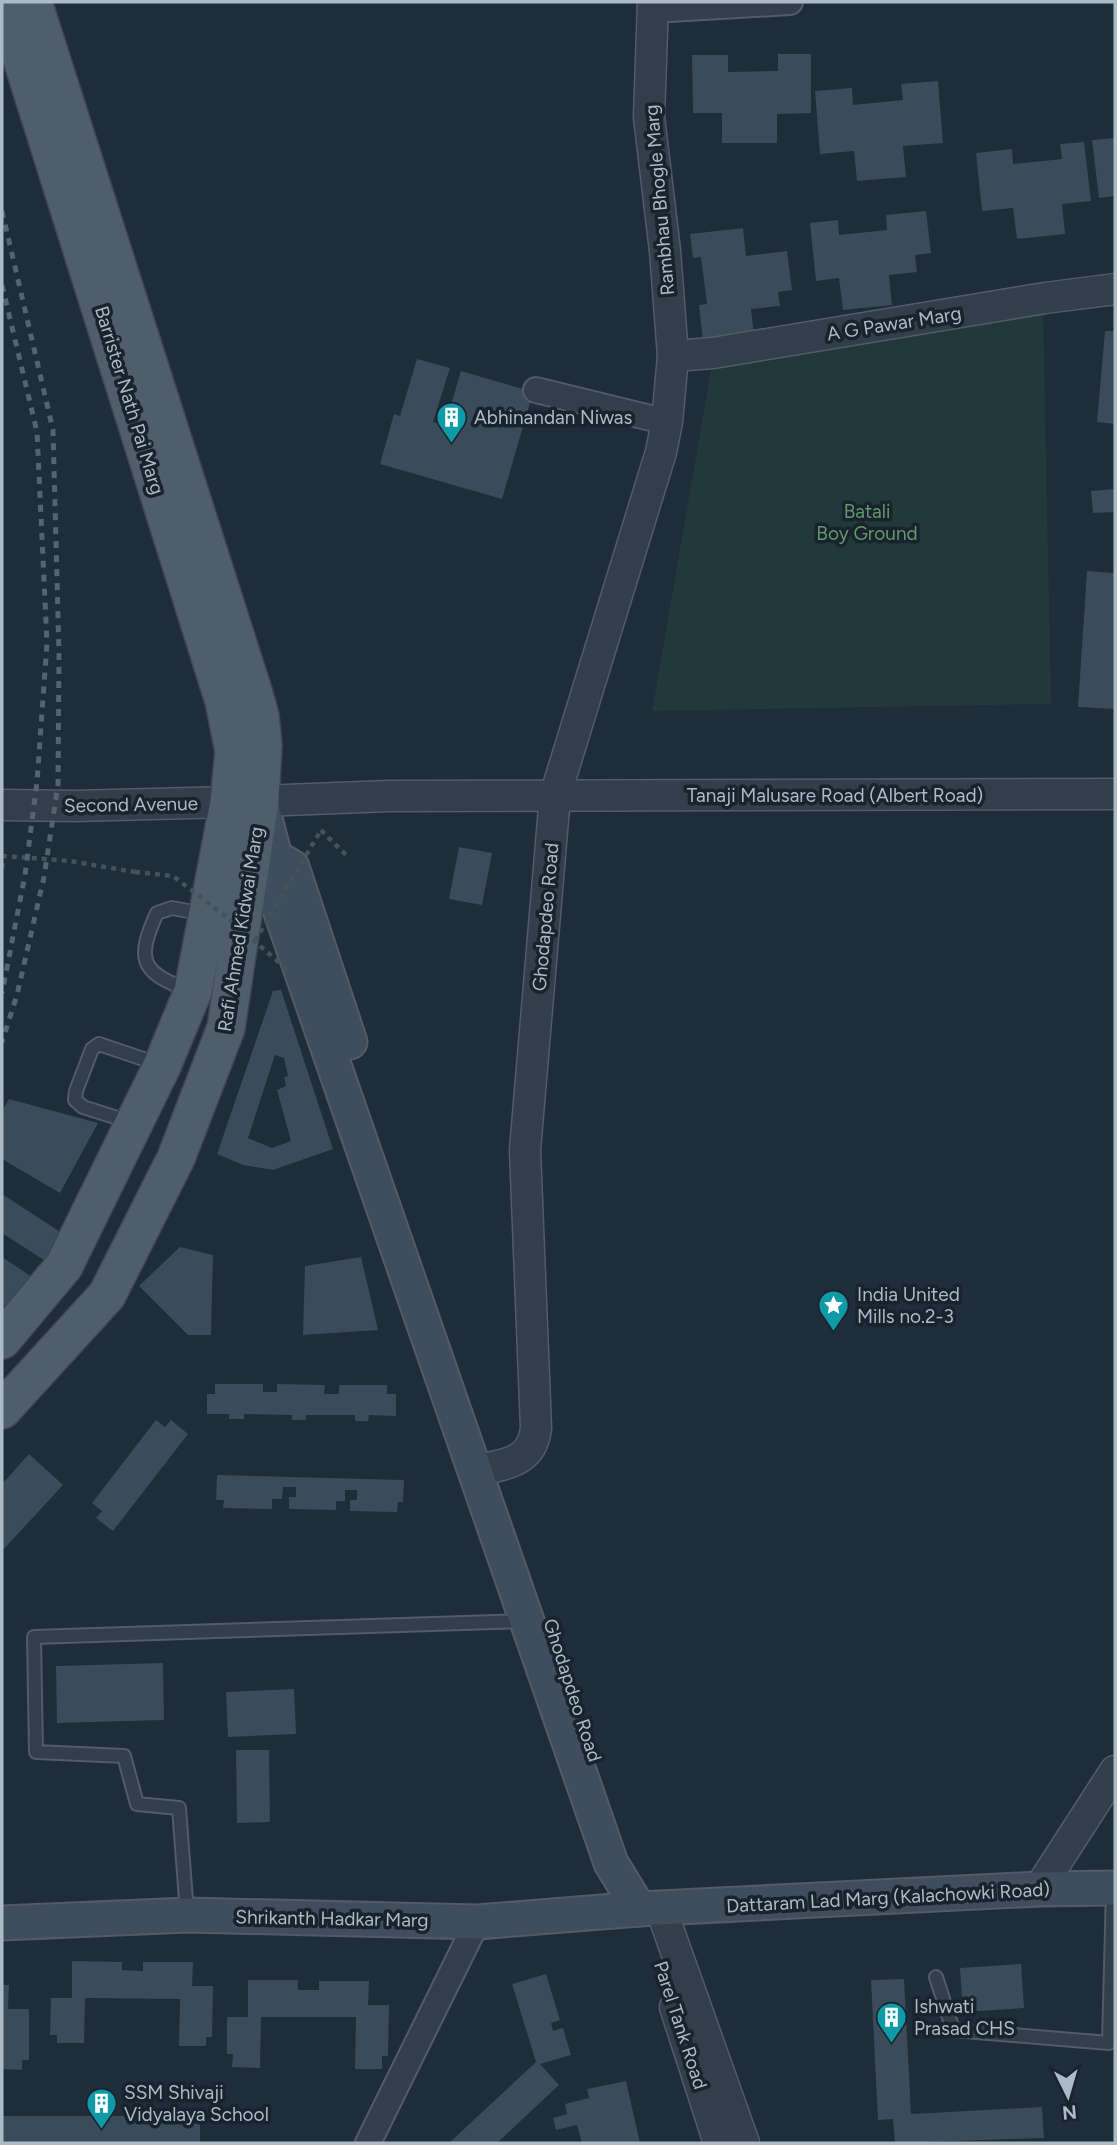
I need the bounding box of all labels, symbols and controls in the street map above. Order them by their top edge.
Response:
street label: Rambhau Bhogle Marg [640,104,679,296]
street label: A G Pawar Marg [825,302,963,345]
street label: Barrister Nath Pai Marg [90,303,169,497]
building icon: Abhinandan Niwas [434,400,468,444]
place label: Abhinandan Niwas [474,406,632,429]
park label: Batali Boy Ground [816,500,918,545]
street label: Tanaji Malusare Road (Albert Road) [687,784,983,807]
street label: Second Avenue [64,792,198,817]
street label: Rafi Ahmed Kidwai Marg [213,825,268,1033]
street label: Ghodapdeo Road [528,842,563,992]
place label: India United Mills no.2-3 [857,1283,960,1328]
place icon: India United Mills no.2-3 [817,1288,851,1332]
street label: Ghodapdeo Road [539,1616,606,1765]
street label: Dattaram Lad Marg (Kalachowki Road) [726,1878,1050,1917]
street label: Shrikanth Hadkar Marg [235,1905,429,1932]
street label: Parel Tank Road [649,1958,712,2092]
place label: Ishwati Prasad CHS [914,1995,1015,2040]
building icon: Ishwati Prasad CHS [874,2000,908,2044]
north arrow [1033,2061,1103,2131]
place label: SSM Shivaji Vidyalaya School [124,2081,269,2126]
building icon: SSM Shivaji Vidyalaya School [84,2086,118,2130]
text: N [1061,2100,1078,2125]

